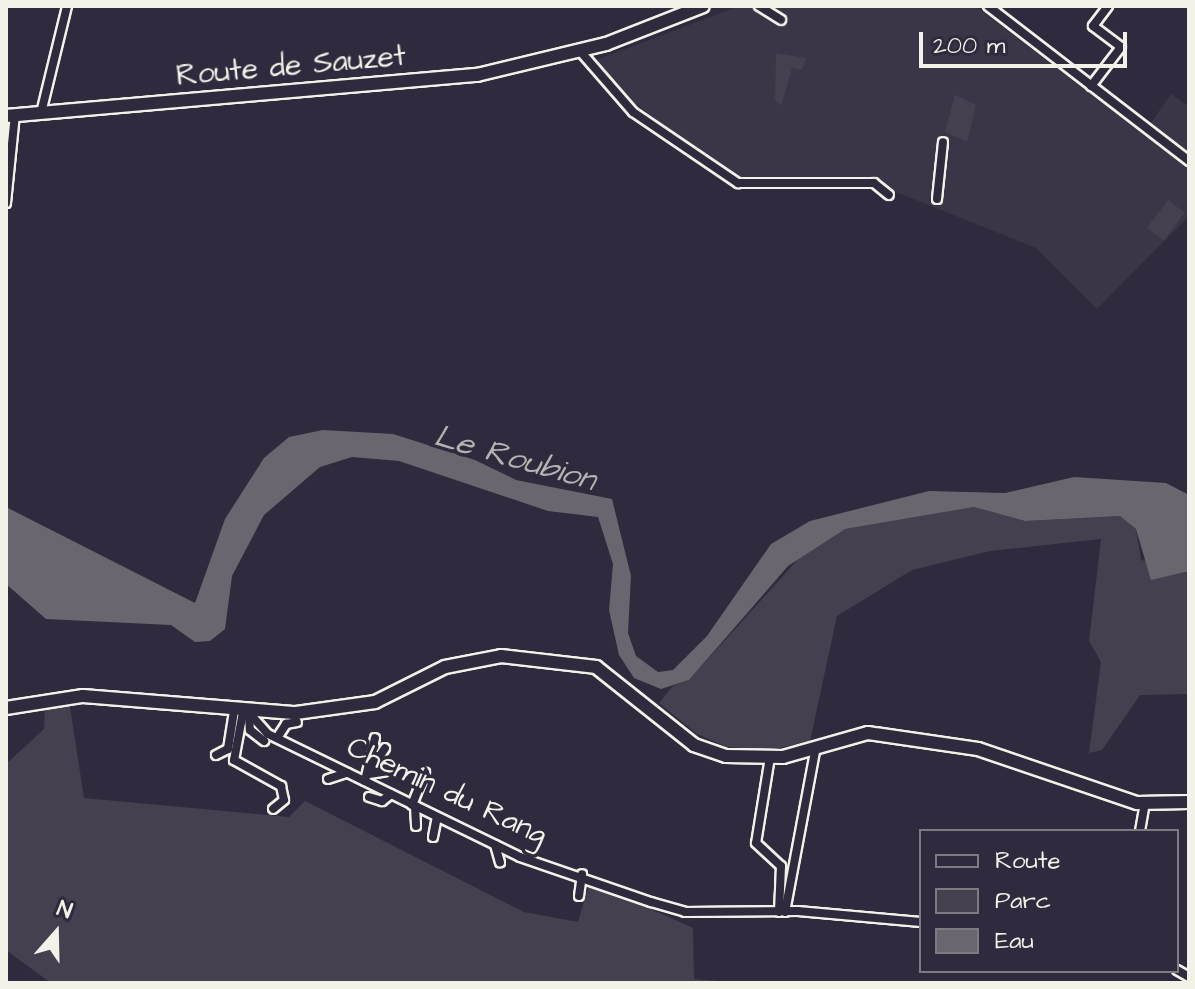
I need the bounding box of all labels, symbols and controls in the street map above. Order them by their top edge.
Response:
scale bar [923,16,1131,66]
text: 200 m [933,29,1005,63]
street label: Route de Sauzet [175,38,407,94]
water label: Le Roubion [430,418,600,500]
street label: Chemin du Rang [341,729,553,853]
legend [919,829,1179,973]
text: Route [995,844,1060,878]
text: Parc [995,884,1051,918]
north arrow [16,893,96,973]
text: N [53,893,76,927]
text: Eau [995,924,1034,958]

